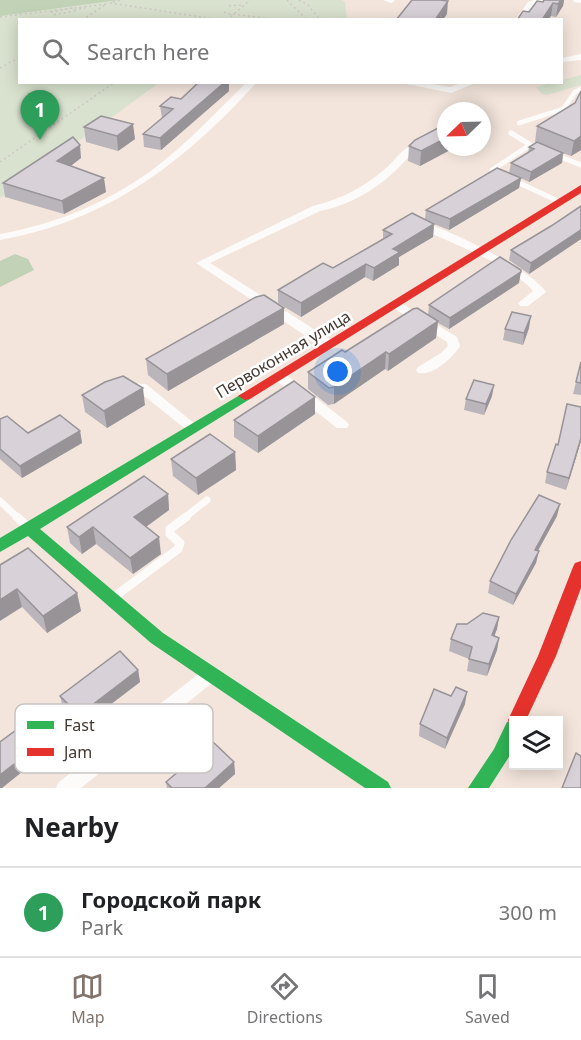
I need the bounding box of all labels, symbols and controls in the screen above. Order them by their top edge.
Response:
search box [18,18,563,84]
icon: search [39,35,72,68]
text: Search here [87,36,209,66]
pin: 1 [20,90,60,140]
north arrow [437,102,491,156]
street label: Первоконная улица [211,305,355,403]
your location [323,357,352,386]
legend [15,704,213,773]
text: Fast [64,714,95,736]
map controls [509,716,563,770]
button: layers [509,716,563,770]
text: Jam [62,741,92,763]
text: Nearby [24,809,119,845]
text: Городской парк [81,884,261,914]
text: 1 [38,899,49,926]
text: 300 m [499,899,557,926]
text: Park [81,914,123,941]
tab: Map [71,970,104,1028]
tab: Directions [247,970,323,1028]
tab: Saved [465,970,510,1028]

